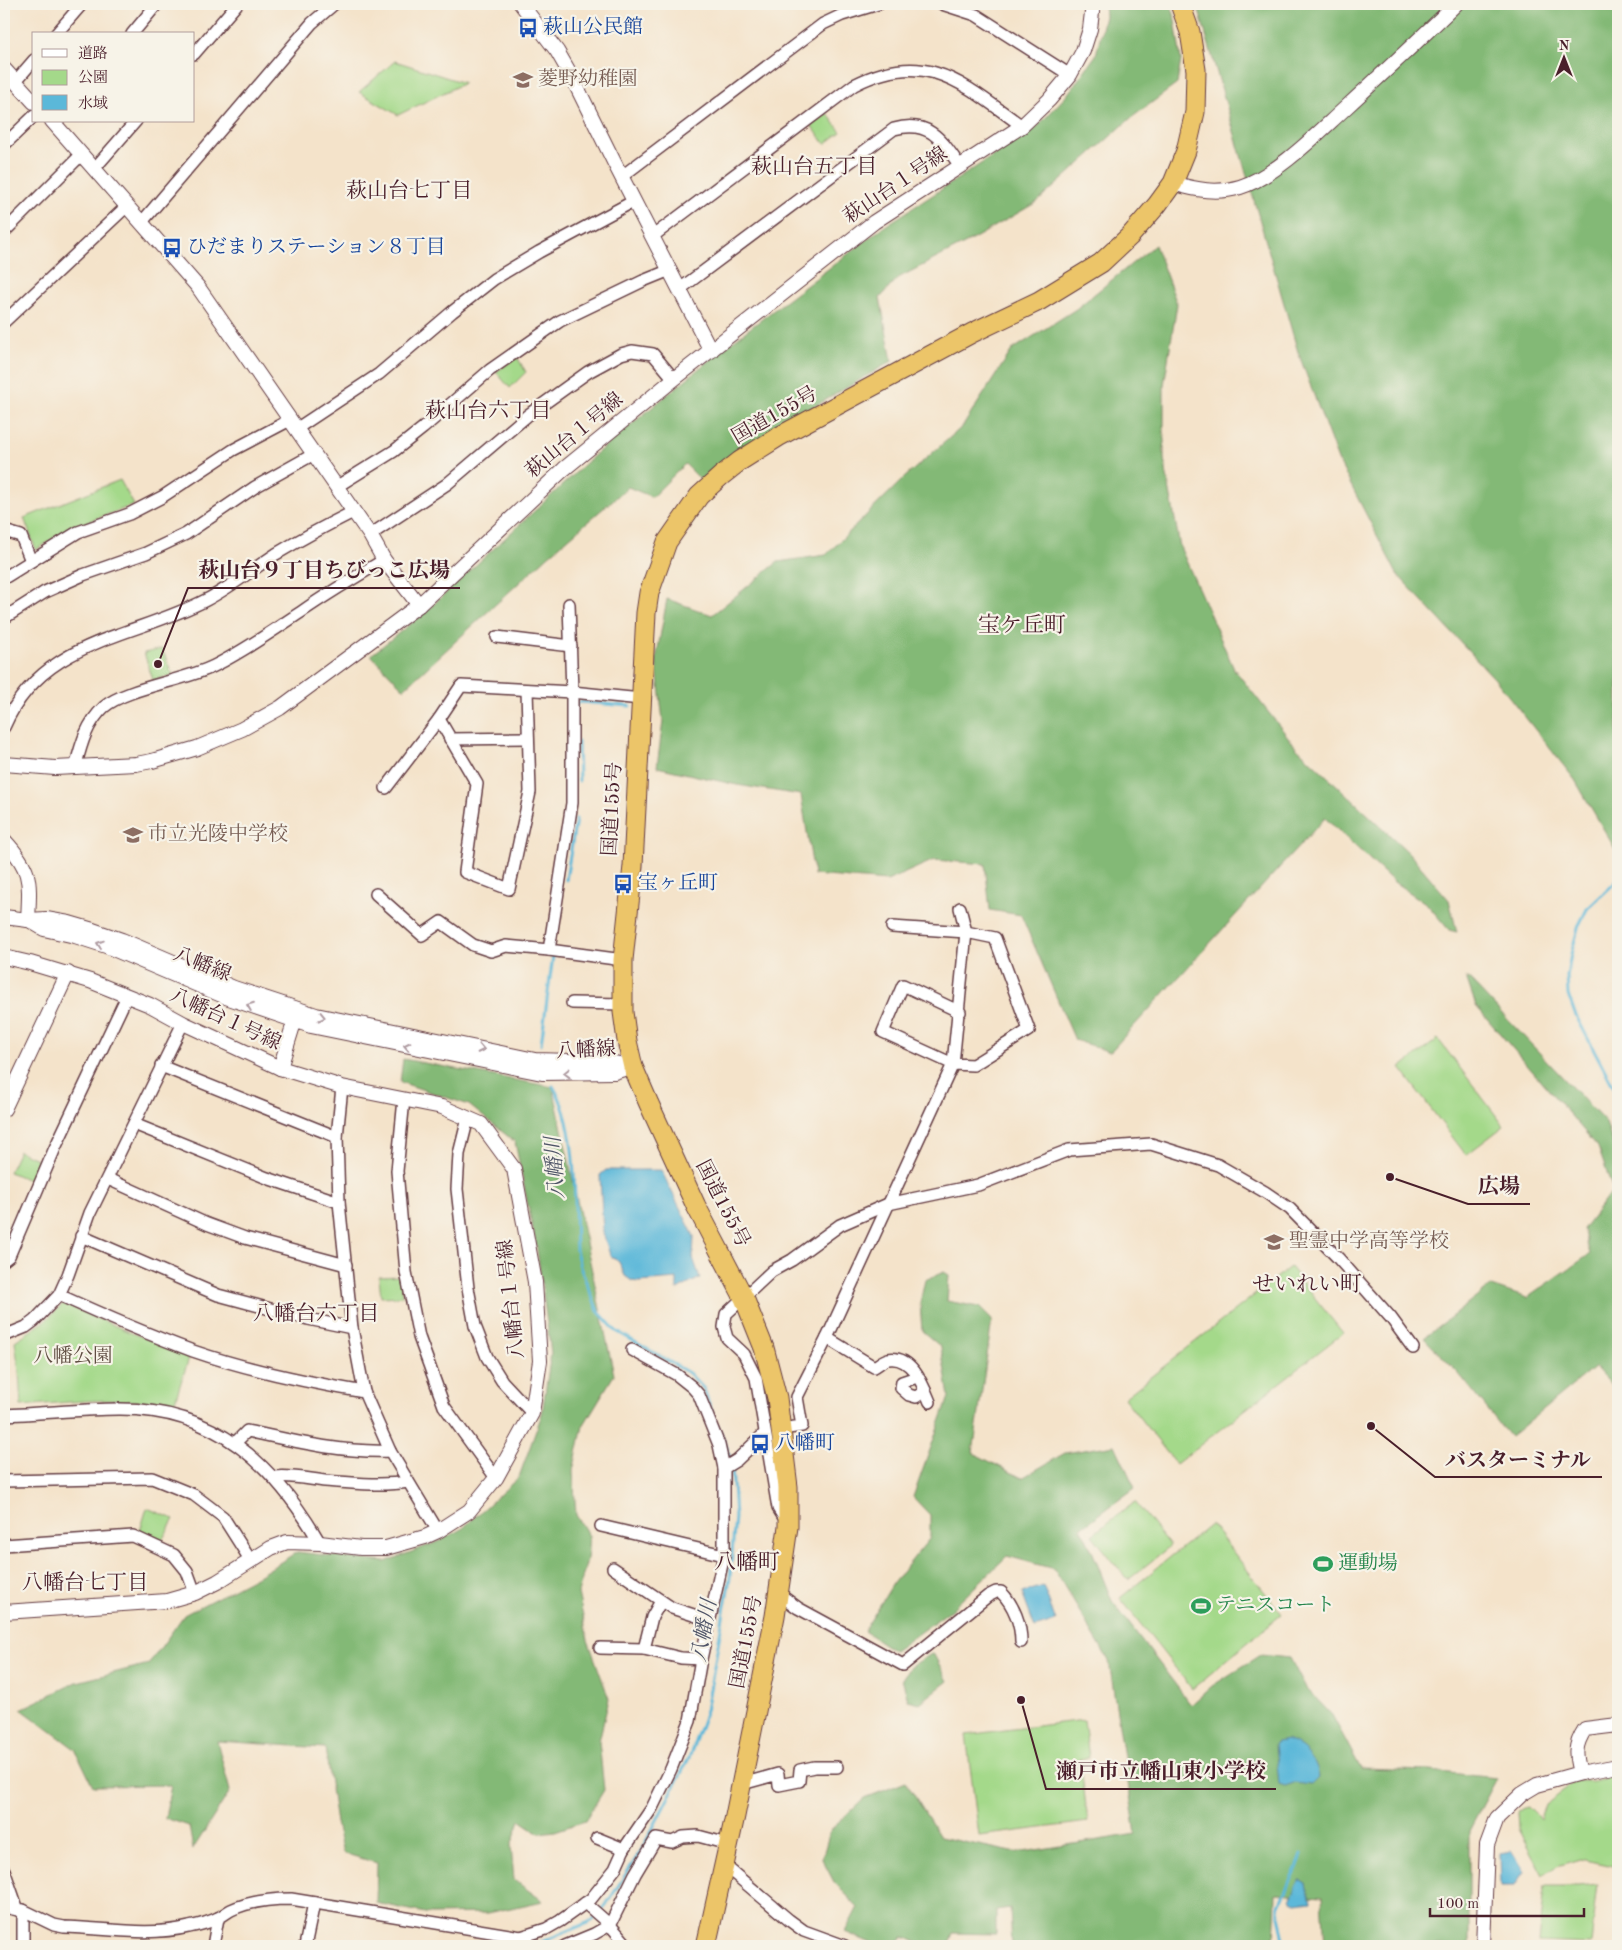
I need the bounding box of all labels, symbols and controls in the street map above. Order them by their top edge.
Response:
place label: 萩山公民館 [543,16,643,38]
bus stop icon: 萩山公民館 [517,17,539,39]
legend [32,32,195,122]
north arrow [1540,32,1590,82]
text: N [1559,39,1570,53]
text: 道路 [78,45,108,62]
place label: 菱野幼稚園 [538,68,638,90]
text: 公園 [78,69,108,86]
school or university icon: 菱野幼稚園 [512,69,534,91]
text: 水域 [78,95,108,112]
street label: 萩山台１号線 [839,142,951,228]
district label: 萩山台五丁目 [751,155,877,178]
district label: 萩山台七丁目 [346,179,472,202]
place label: ひだまりステーション８丁目 [187,236,446,258]
bus stop icon: ひだまりステーション８丁目 [161,237,183,259]
street label: 国道155号 [728,382,821,448]
street label: 萩山台１号線 [521,387,627,482]
district label: 萩山台六丁目 [425,399,551,422]
callout: 萩山台９丁目ちびっこ広場 [188,552,460,588]
text: 萩山台９丁目ちびっこ広場 [198,558,450,582]
district label: 宝ケ丘町 [978,613,1066,637]
street label: 国道155号 [599,761,625,857]
place label: 市立光陵中学校 [148,823,288,845]
school or university icon: 市立光陵中学校 [122,824,144,846]
place label: 宝ヶ丘町 [638,872,718,894]
bus stop icon: 宝ヶ丘町 [612,873,634,895]
one-way arrow [96,940,104,950]
street label: 八幡線 [170,943,234,986]
street label: 八幡台１号線 [166,983,285,1054]
one-way arrow [246,1002,255,1012]
one-way arrow [317,1011,326,1022]
street label: 八幡線 [555,1037,616,1063]
one-way arrow [403,1041,412,1052]
one-way arrow [477,1043,485,1053]
one-way arrow [563,1068,570,1078]
water label: 八幡川 [541,1134,569,1200]
street label: 国道155号 [692,1156,754,1251]
callout: 広場 [1468,1168,1530,1204]
text: 広場 [1478,1175,1520,1198]
place label: 聖霊中学高等学校 [1289,1230,1449,1252]
school or university icon: 聖霊中学高等学校 [1263,1231,1285,1253]
street label: 八幡台１号線 [493,1238,528,1360]
district label: せいれい町 [1252,1273,1362,1296]
district label: 八幡台六丁目 [253,1302,379,1325]
park label: 八幡公園 [33,1345,113,1367]
place label: 八幡町 [775,1432,835,1454]
bus stop icon: 八幡町 [749,1433,771,1455]
callout: バスターミナル [1435,1441,1602,1477]
text: バスターミナル [1445,1450,1591,1472]
district label: 八幡町 [714,1550,780,1574]
place label: 運動場 [1338,1552,1398,1574]
sports icon: 運動場 [1312,1553,1334,1575]
district label: 八幡台七丁目 [22,1571,148,1594]
street label: 国道155号 [726,1593,766,1690]
sports icon: テニスコート [1190,1595,1212,1617]
place label: テニスコート [1216,1595,1335,1616]
water label: 八幡川 [687,1596,721,1664]
callout: 瀬戸市立幡山東小学校 [1046,1753,1276,1789]
text: 瀬戸市立幡山東小学校 [1056,1760,1266,1783]
scale bar [1430,1885,1583,1917]
text: 100 m [1437,1897,1479,1912]

